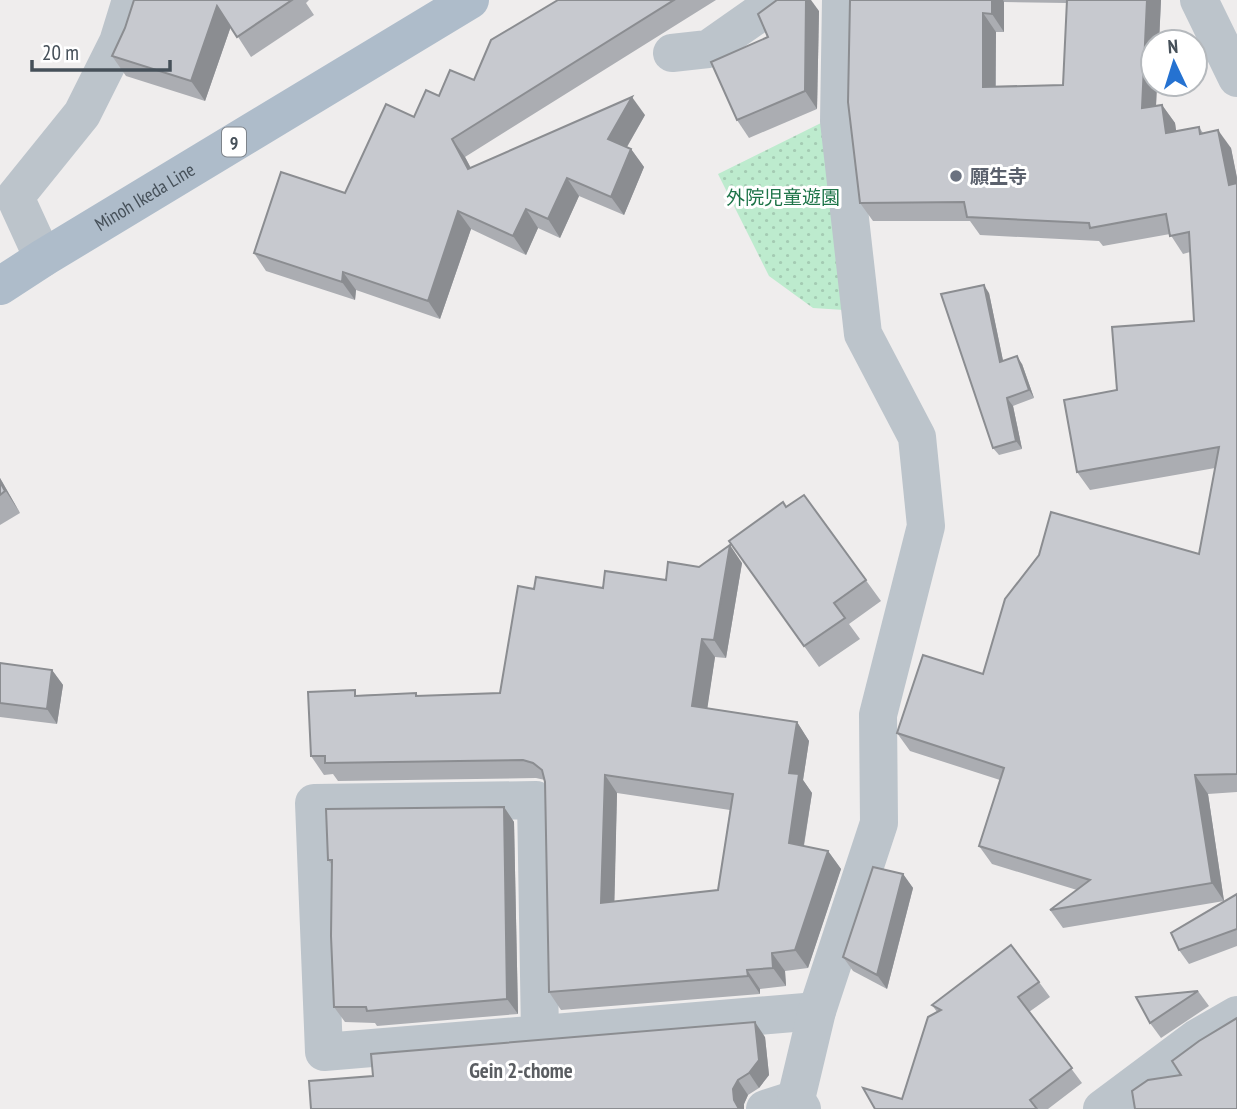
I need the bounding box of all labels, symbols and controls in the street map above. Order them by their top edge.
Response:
scale bar [32,28,170,72]
north arrow [1139,28,1209,98]
text: N [1167,34,1179,58]
text: 20 m [42,39,79,66]
road number: 9 [222,127,246,156]
street label: Minoh Ikeda Line [90,157,199,236]
place label: 願生寺 [970,164,1027,188]
marker: 願生寺 [948,168,964,184]
park label: 外院児童遊園 [726,185,840,209]
district label: Gein 2-chome [469,1057,573,1084]

